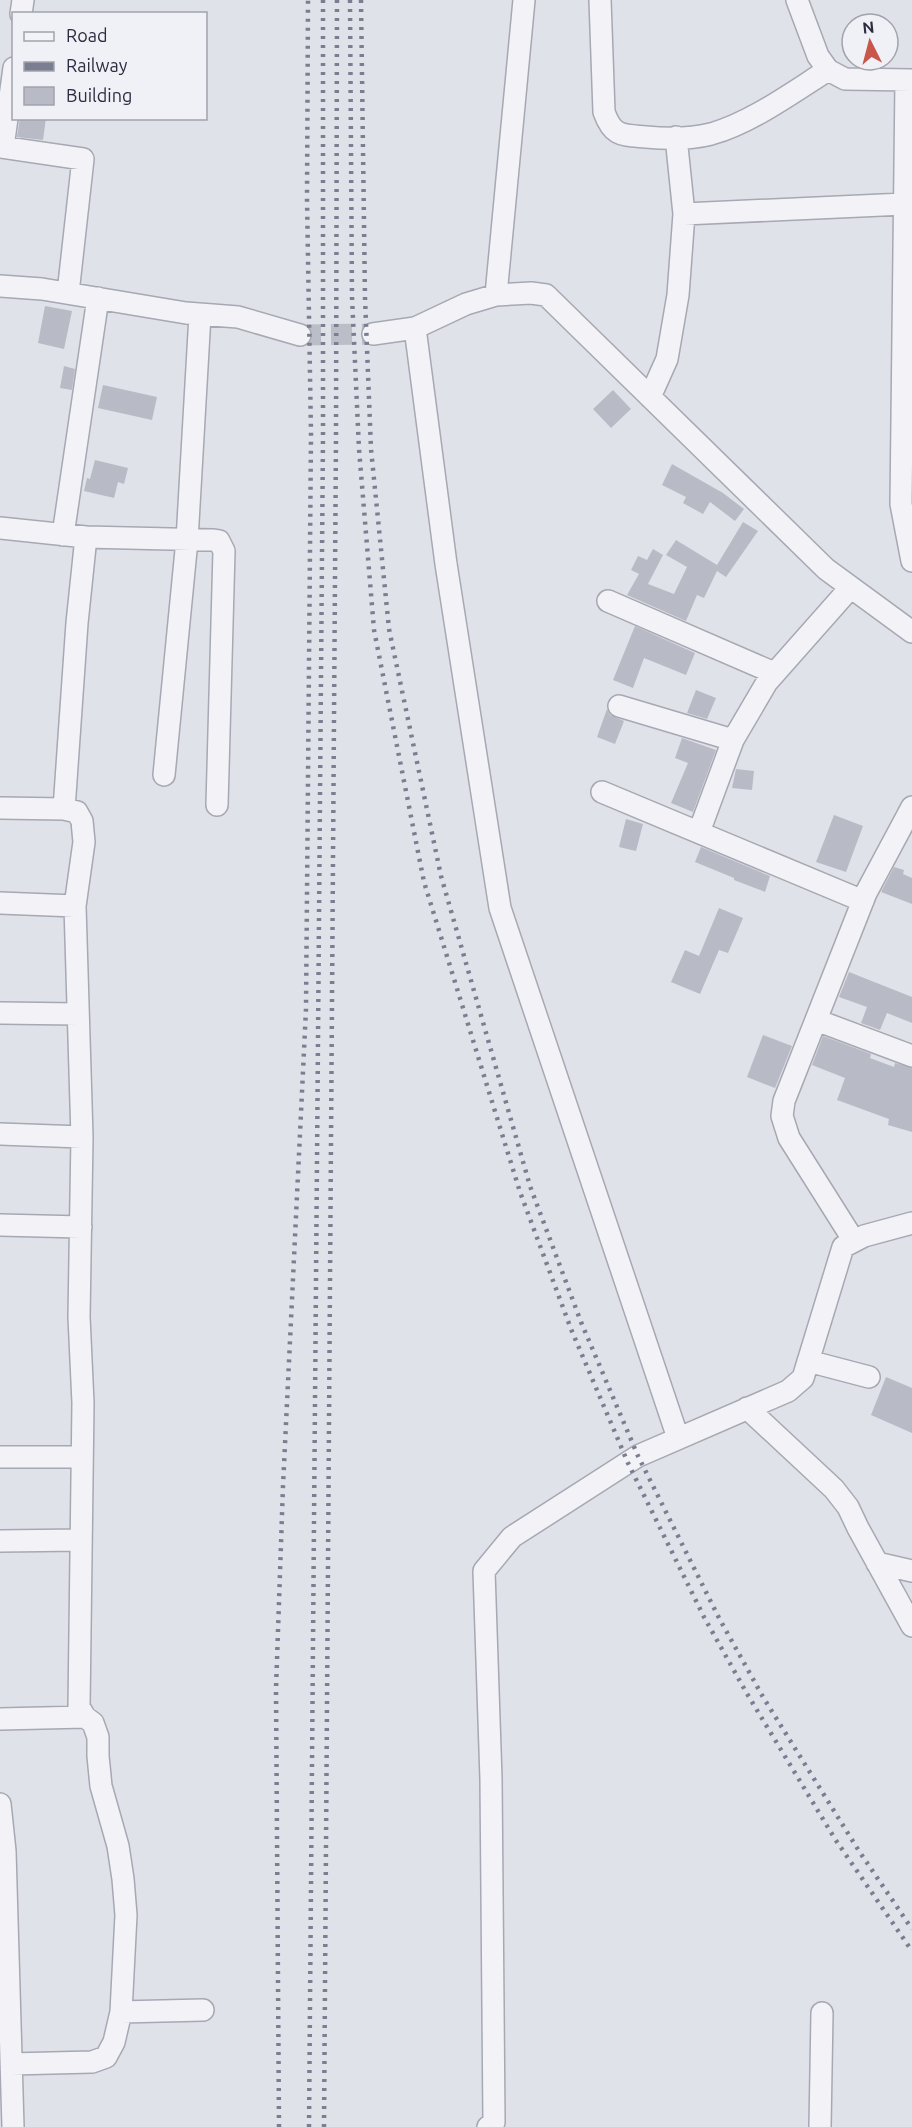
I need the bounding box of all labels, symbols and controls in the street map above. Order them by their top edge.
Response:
legend [12,12,207,120]
north arrow [840,12,900,72]
text: N [862,18,875,37]
text: Road [66,25,108,45]
text: Railway [66,55,128,75]
text: Building [66,85,132,105]

